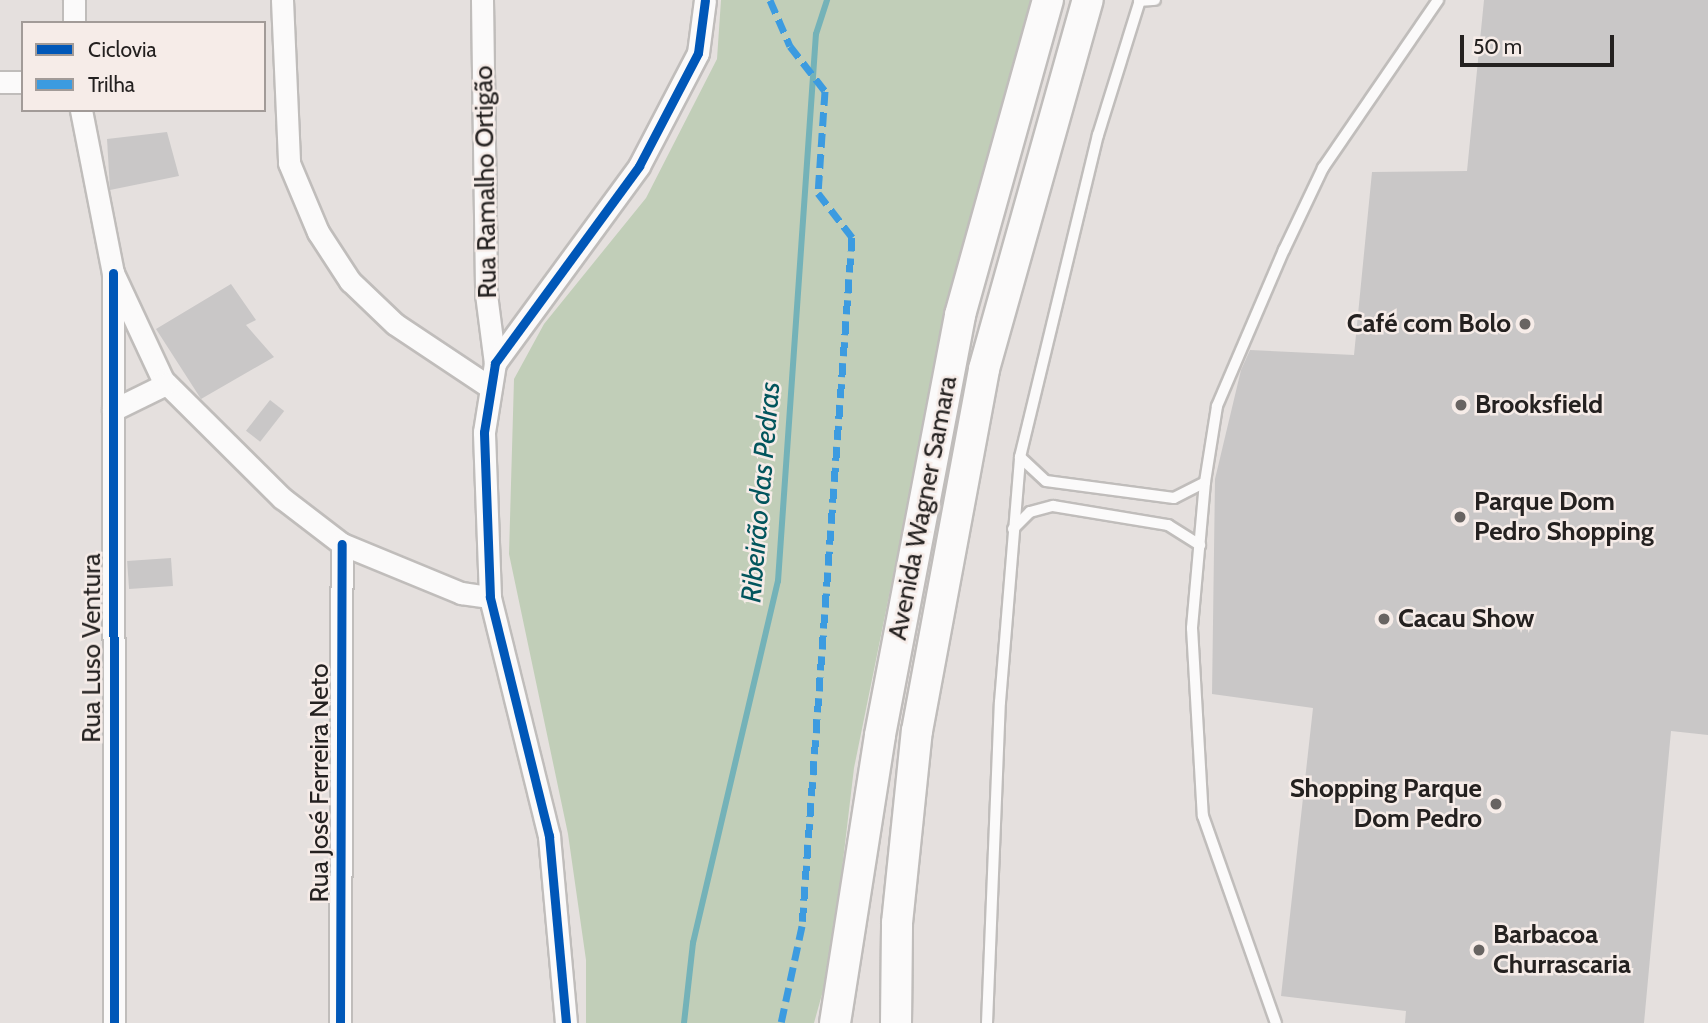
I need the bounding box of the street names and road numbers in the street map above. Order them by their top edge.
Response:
street label: Rua Ramalho Ortigão [468,65,504,299]
street label: Avenida Wagner Samara [882,373,964,643]
street label: Rua Luso Ventura [76,553,108,743]
street label: Rua José Ferreira Neto [304,663,336,903]

